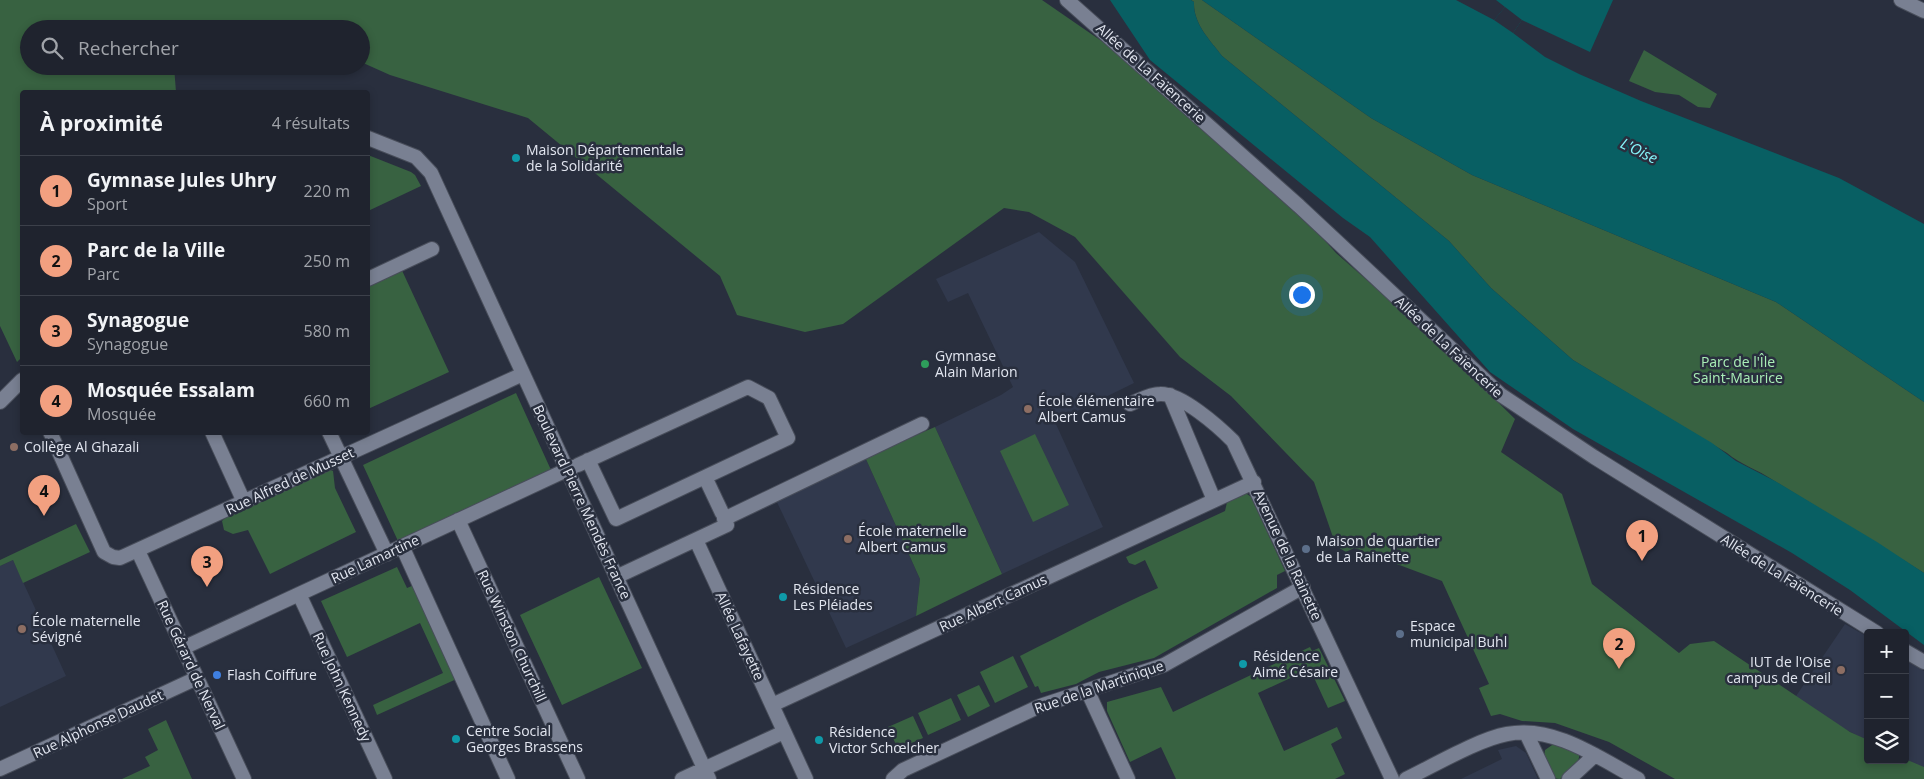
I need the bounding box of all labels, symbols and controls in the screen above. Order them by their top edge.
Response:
street label: Allée de La Faïencerie [1093,18,1210,127]
search box [20,20,370,75]
icon: search [38,34,66,62]
text: Rechercher [78,35,179,61]
text: À proximité [40,109,163,137]
text: 4 résultats [272,112,350,134]
water label: L'Oise [1618,133,1662,168]
place label: Maison Départementale de la Solidarité [526,140,684,175]
marker: Maison Départementale de la Solidarité [510,152,522,164]
text: Gymnase Jules Uhry [87,167,276,193]
text: 1 [51,180,61,202]
text: 220 m [304,180,350,202]
text: Sport [87,193,127,215]
text: Parc de la Ville [87,237,225,263]
text: 2 [51,250,61,272]
text: 250 m [304,250,350,272]
text: Parc [87,263,120,285]
your location [1289,282,1315,308]
street label: Allée de La Faïencerie [1391,292,1507,402]
text: Synagogue [87,307,189,333]
text: 3 [51,320,61,342]
text: 580 m [304,320,350,342]
text: Synagogue [87,333,168,355]
place label: Gymnase Alain Marion [935,346,1018,381]
park label: Parc de l'Île Saint-Maurice [1693,352,1783,387]
marker: Gymnase Alain Marion [919,358,931,370]
text: Mosquée Essalam [87,377,255,403]
text: 4 [51,390,61,412]
text: 660 m [304,390,350,412]
place label: École élémentaire Albert Camus [1038,391,1155,426]
street label: Boulevard Pierre Mendès France [529,401,636,602]
text: Mosquée [87,403,156,425]
marker: École élémentaire Albert Camus [1022,403,1034,415]
place label: Collège Al Ghazali [24,437,139,456]
marker: Collège Al Ghazali [8,441,20,453]
street label: Rue Alfred de Musset [223,443,357,519]
pin: 4 [28,475,60,516]
street label: Avenue de la Rainette [1250,487,1327,623]
pin: 1 [1626,520,1658,561]
place label: École maternelle Albert Camus [858,521,967,556]
street label: Allée de La Faïencerie [1718,529,1847,620]
street label: Rue Lamartine [328,530,422,587]
place label: Maison de quartier de La Rainette [1316,531,1440,566]
marker: École maternelle Albert Camus [842,533,854,545]
marker: Maison de quartier de La Rainette [1300,543,1312,555]
pin: 3 [191,546,223,587]
street label: Rue Winston Churchill [473,567,551,705]
street label: Rue Albert Camus [936,569,1050,636]
place label: Résidence Les Pléiades [793,579,873,614]
street label: Allée Lafayette [712,588,769,683]
marker: Résidence Les Pléiades [777,591,789,603]
street label: Rue Gérard de Nerval [153,597,230,733]
place label: École maternelle Sévigné [32,611,141,646]
place label: Espace municipal Buhl [1410,616,1507,651]
marker: École maternelle Sévigné [16,623,28,635]
marker: Espace municipal Buhl [1394,628,1406,640]
pin: 2 [1603,628,1635,669]
street label: Rue John Kennedy [309,629,377,746]
map controls [1864,629,1909,764]
button: + [1864,629,1909,674]
place label: Résidence Aimé Césaire [1253,646,1338,681]
place label: IUT de l'Oise campus de Creil [1727,652,1831,687]
street label: Rue de la Martinique [1032,655,1166,718]
marker: Résidence Aimé Césaire [1237,658,1249,670]
marker: IUT de l'Oise campus de Creil [1835,664,1847,676]
place label: Flash Coiffure [227,665,317,684]
marker: Flash Coiffure [211,669,223,681]
button: − [1864,674,1909,719]
street label: Rue Alphonse Daudet [30,685,166,762]
button: layers [1864,719,1909,764]
place label: Centre Social Georges Brassens [466,721,583,756]
place label: Résidence Victor Schœlcher [829,722,939,757]
marker: Centre Social Georges Brassens [450,733,462,745]
marker: Résidence Victor Schœlcher [813,734,825,746]

